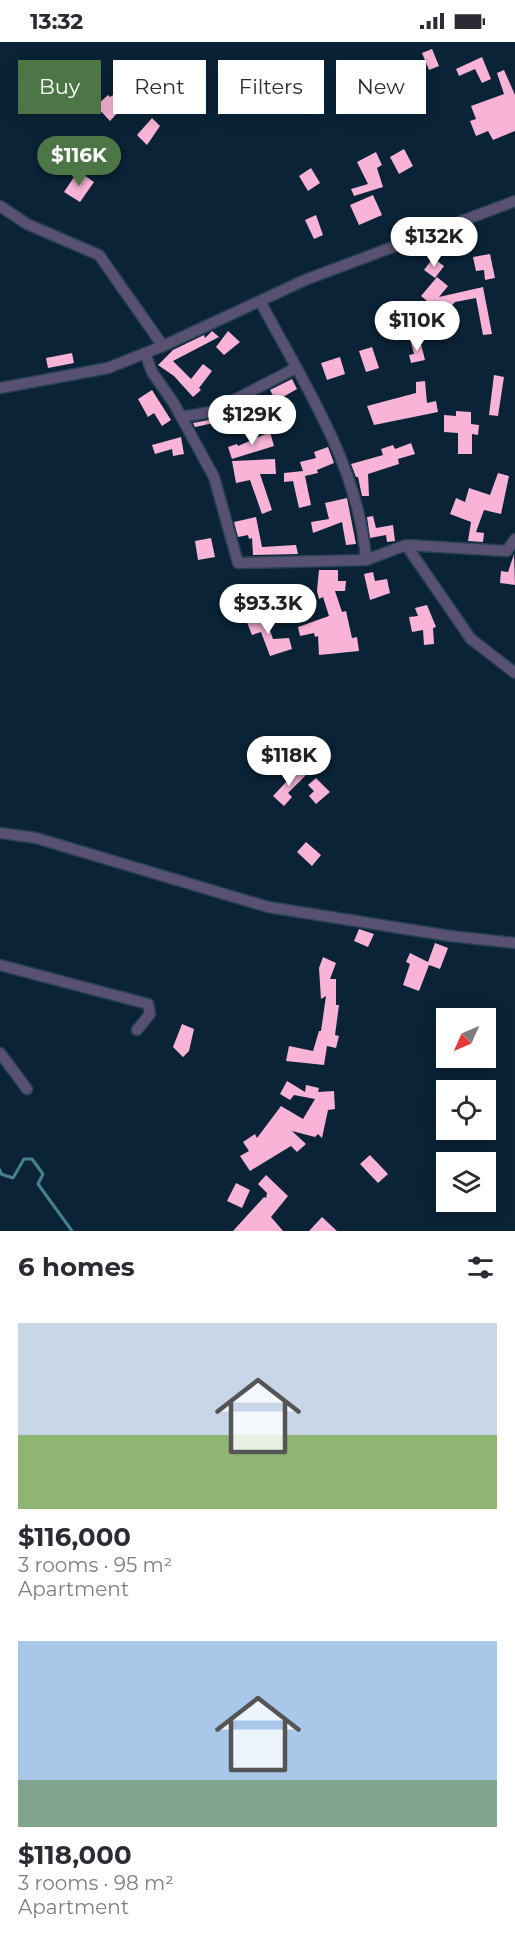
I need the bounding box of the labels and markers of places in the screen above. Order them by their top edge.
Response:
pin: $116K [37,136,121,187]
pin: $132K [392,217,476,268]
pin: $110K [375,301,459,352]
pin: $129K [210,395,294,446]
pin: $93.3K [219,584,317,635]
pin: $118K [247,736,331,787]

